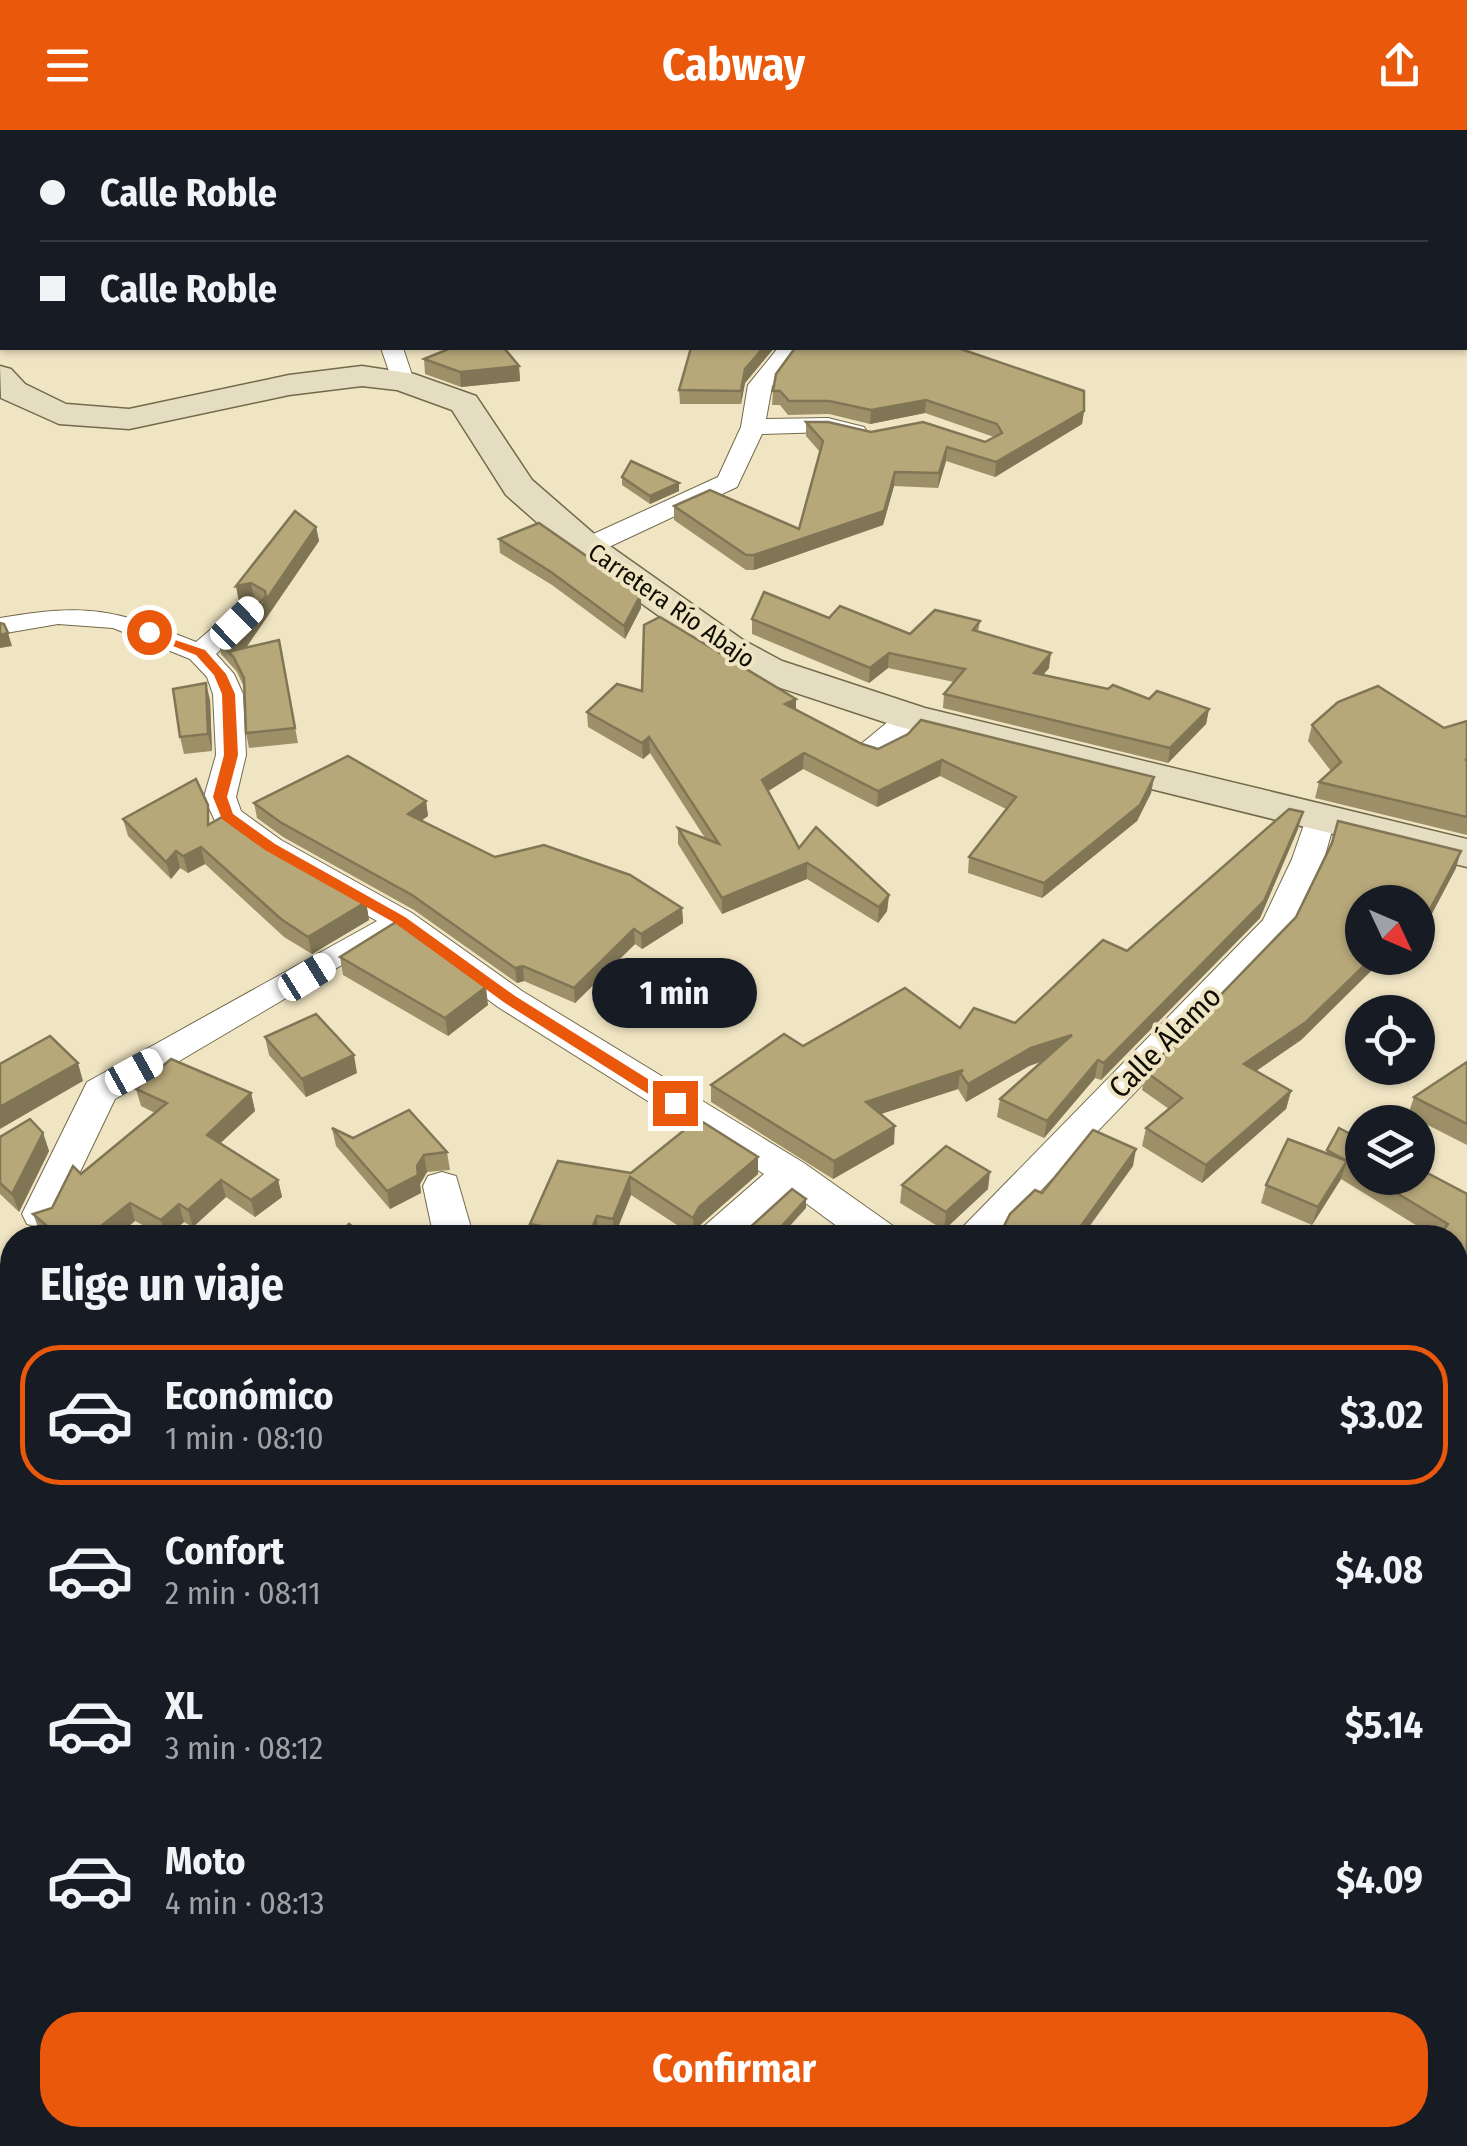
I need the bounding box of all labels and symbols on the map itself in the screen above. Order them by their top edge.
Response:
street label: Carretera Río Abajo [582,537,761,675]
car [205,591,269,655]
route start [127,610,172,655]
north arrow [1345,885,1435,975]
car [274,948,340,1006]
callout: 1 min [592,958,758,1028]
street label: Calle Álamo [1101,978,1229,1106]
car [100,1044,168,1100]
route end [653,1081,698,1126]

